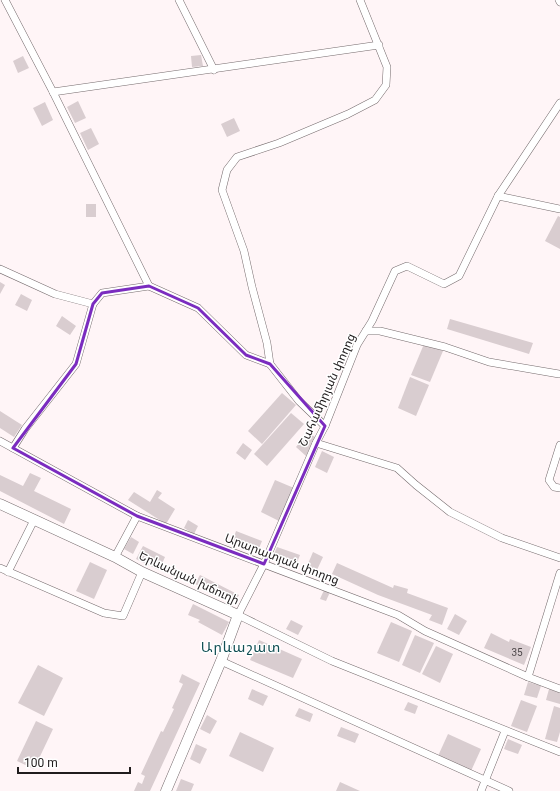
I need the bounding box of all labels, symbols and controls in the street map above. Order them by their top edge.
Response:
street label: Շահամիրյան փողոց [296,331,358,449]
street label: Արարատյան փողոց [223,531,341,587]
street label: Երևանյան խճուղի [137,549,241,607]
district label: Արևաշատ [201,639,281,655]
house number: 35 [511,647,523,658]
scale bar [18,749,130,775]
text: 100 m [24,756,58,770]

